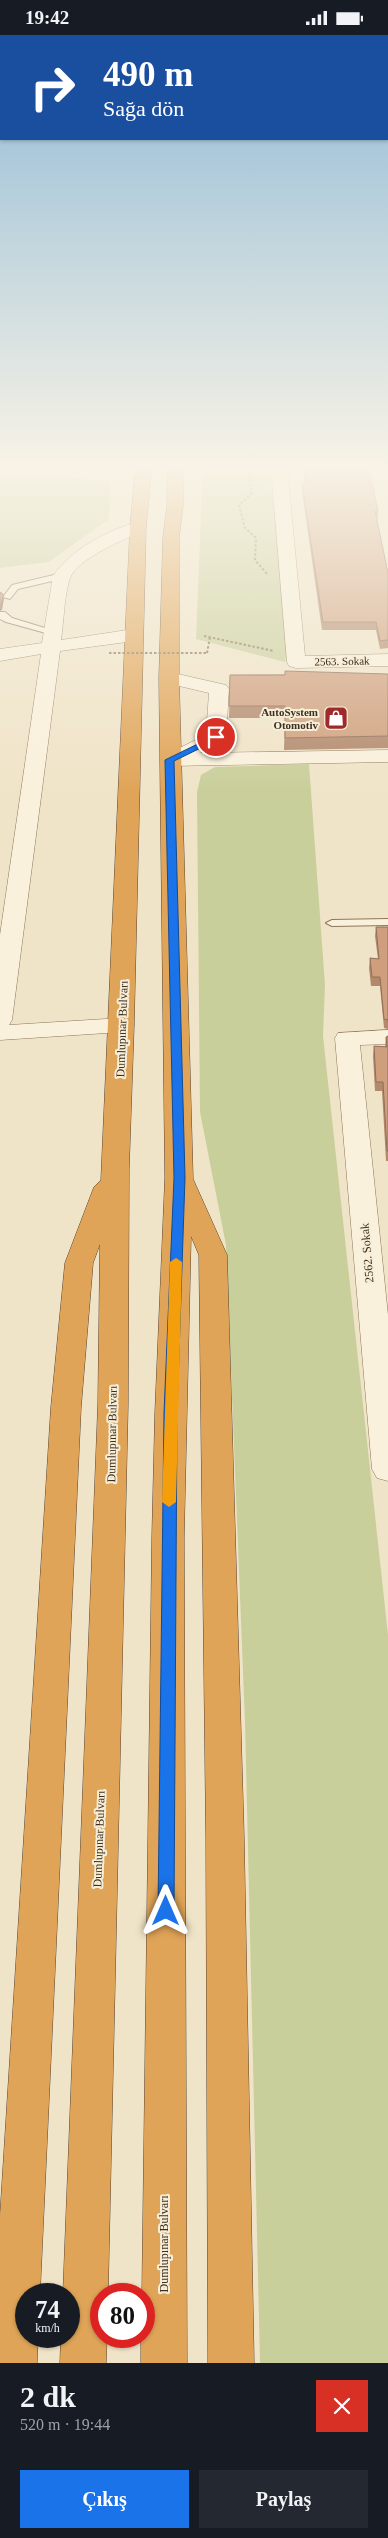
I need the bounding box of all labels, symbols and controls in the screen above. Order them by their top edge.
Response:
text: 19:42 [25,7,69,28]
icon: right [20,55,85,120]
text: 490 m [103,55,193,94]
text: Sağa dön [103,96,184,121]
street label: 2563. Sokak [314,655,370,667]
shop icon: AutoSystem Otomotiv [323,705,349,731]
place label: AutoSystem Otomotiv [261,706,318,731]
pin [195,716,237,758]
icon: arrive [202,723,230,751]
street label: Dumlupınar Bulvarı [113,980,131,1078]
street label: 2562. Sokak [357,1223,377,1283]
street label: Dumlupınar Bulvarı [104,1385,120,1483]
street label: Dumlupınar Bulvarı [90,1790,108,1888]
position arrow [139,1884,191,1936]
street label: Dumlupınar Bulvarı [157,2195,171,2292]
speed limit sign: 80 [90,2283,155,2348]
text: 74 [35,2296,60,2323]
text: km/h [35,2321,60,2335]
text: 2 dk [20,2380,76,2413]
button: close [316,2380,368,2432]
text: 520 m · 19:44 [20,2416,110,2433]
button: Çıkış [20,2470,189,2528]
button: Paylaş [199,2470,368,2528]

